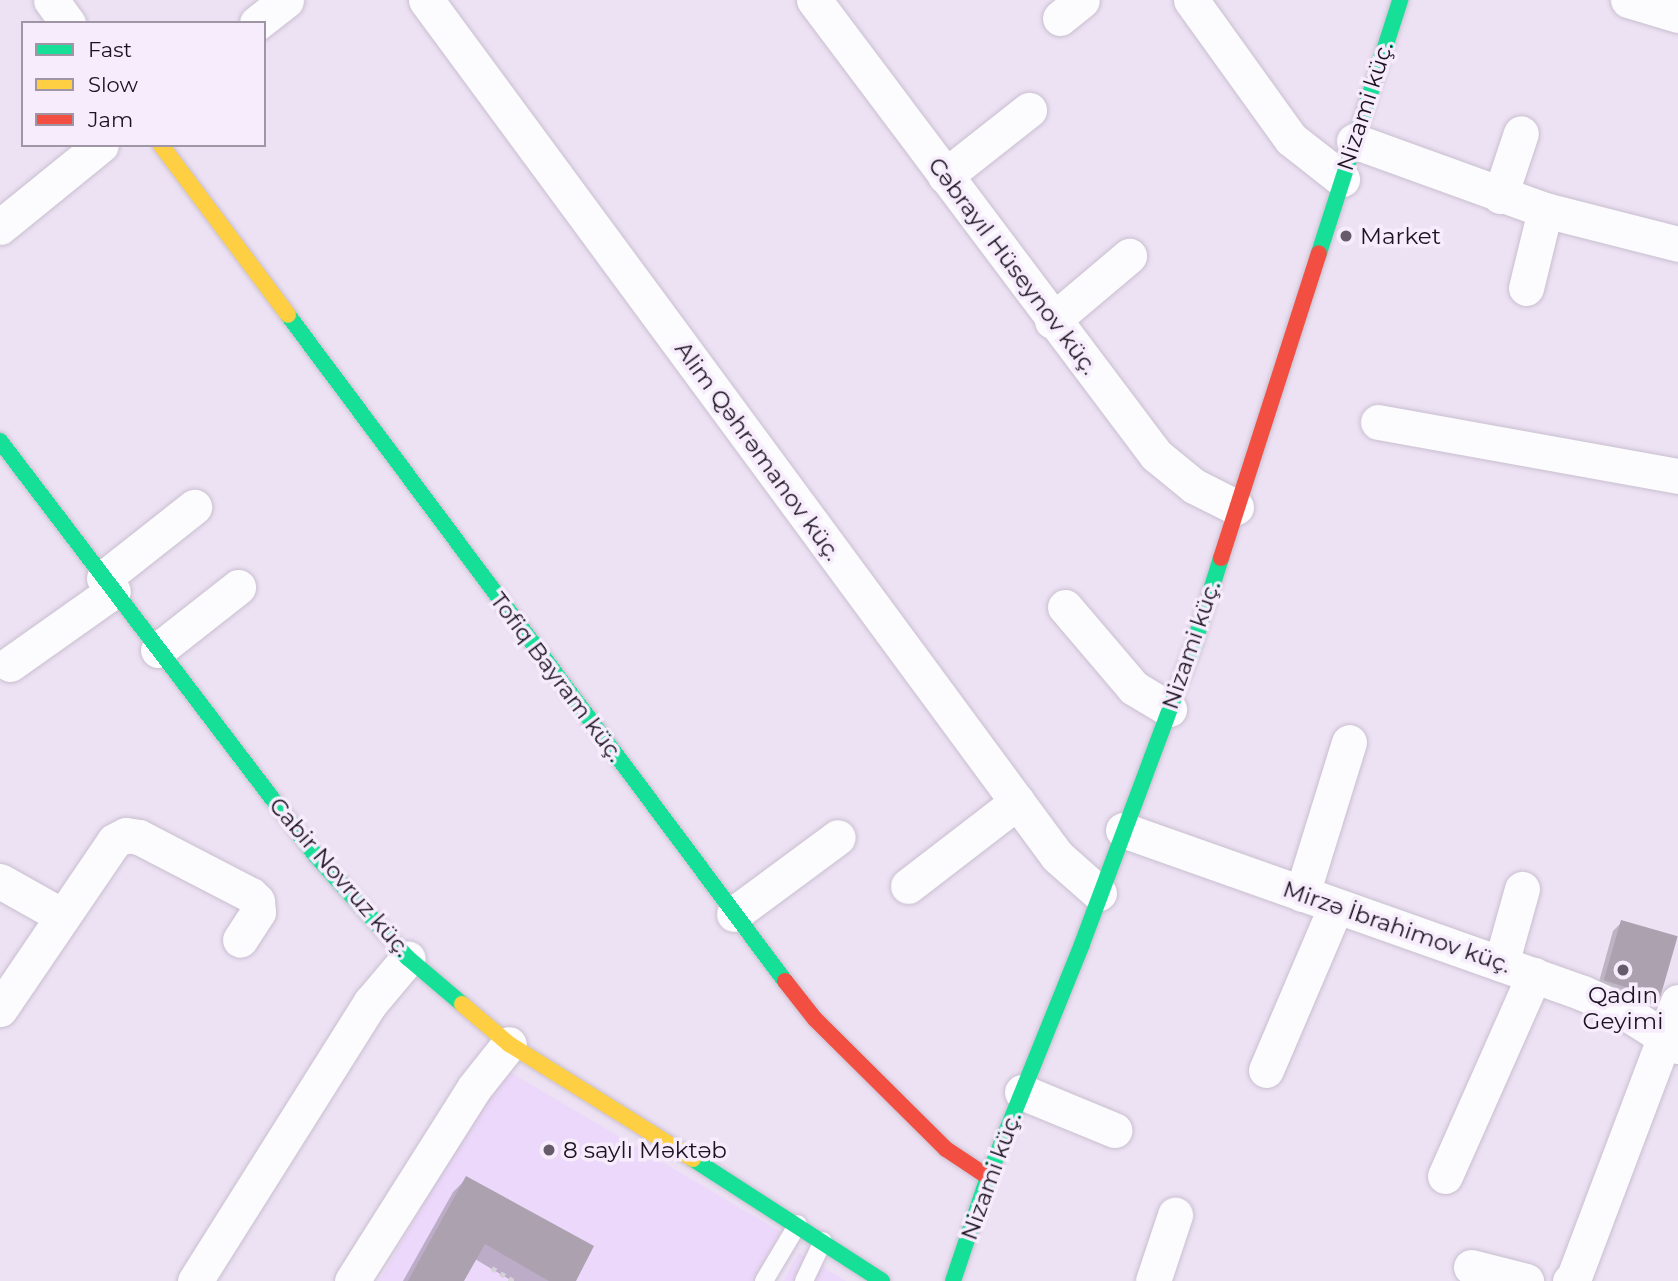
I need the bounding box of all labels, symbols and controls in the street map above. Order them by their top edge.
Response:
legend [21,21,266,147]
text: Fast [88,37,132,62]
street label: Nizami küç. [1331,38,1399,174]
text: Slow [88,72,138,97]
text: Jam [88,107,133,132]
street label: Cəbrayıl Hüseynov küç. [922,152,1104,380]
place label: Market [1360,222,1441,250]
marker: Market [1338,228,1354,244]
street label: Alim Qəhrəmanov küç. [669,336,847,566]
street label: Nizami küç. [1156,577,1226,713]
street label: Tofiq Bayram küç. [484,587,630,767]
street label: Cabir Novruz küç. [263,792,417,962]
street label: Mirzə İbrahimov küç. [1279,875,1515,979]
marker: Qadın Geyimi [1615,962,1631,978]
place label: Qadın Geyimi [1583,981,1663,1035]
street label: Nizami küç. [955,1108,1027,1244]
place label: 8 saylı Məktəb [563,1136,727,1164]
marker: 8 saylı Məktəb [541,1142,557,1158]

